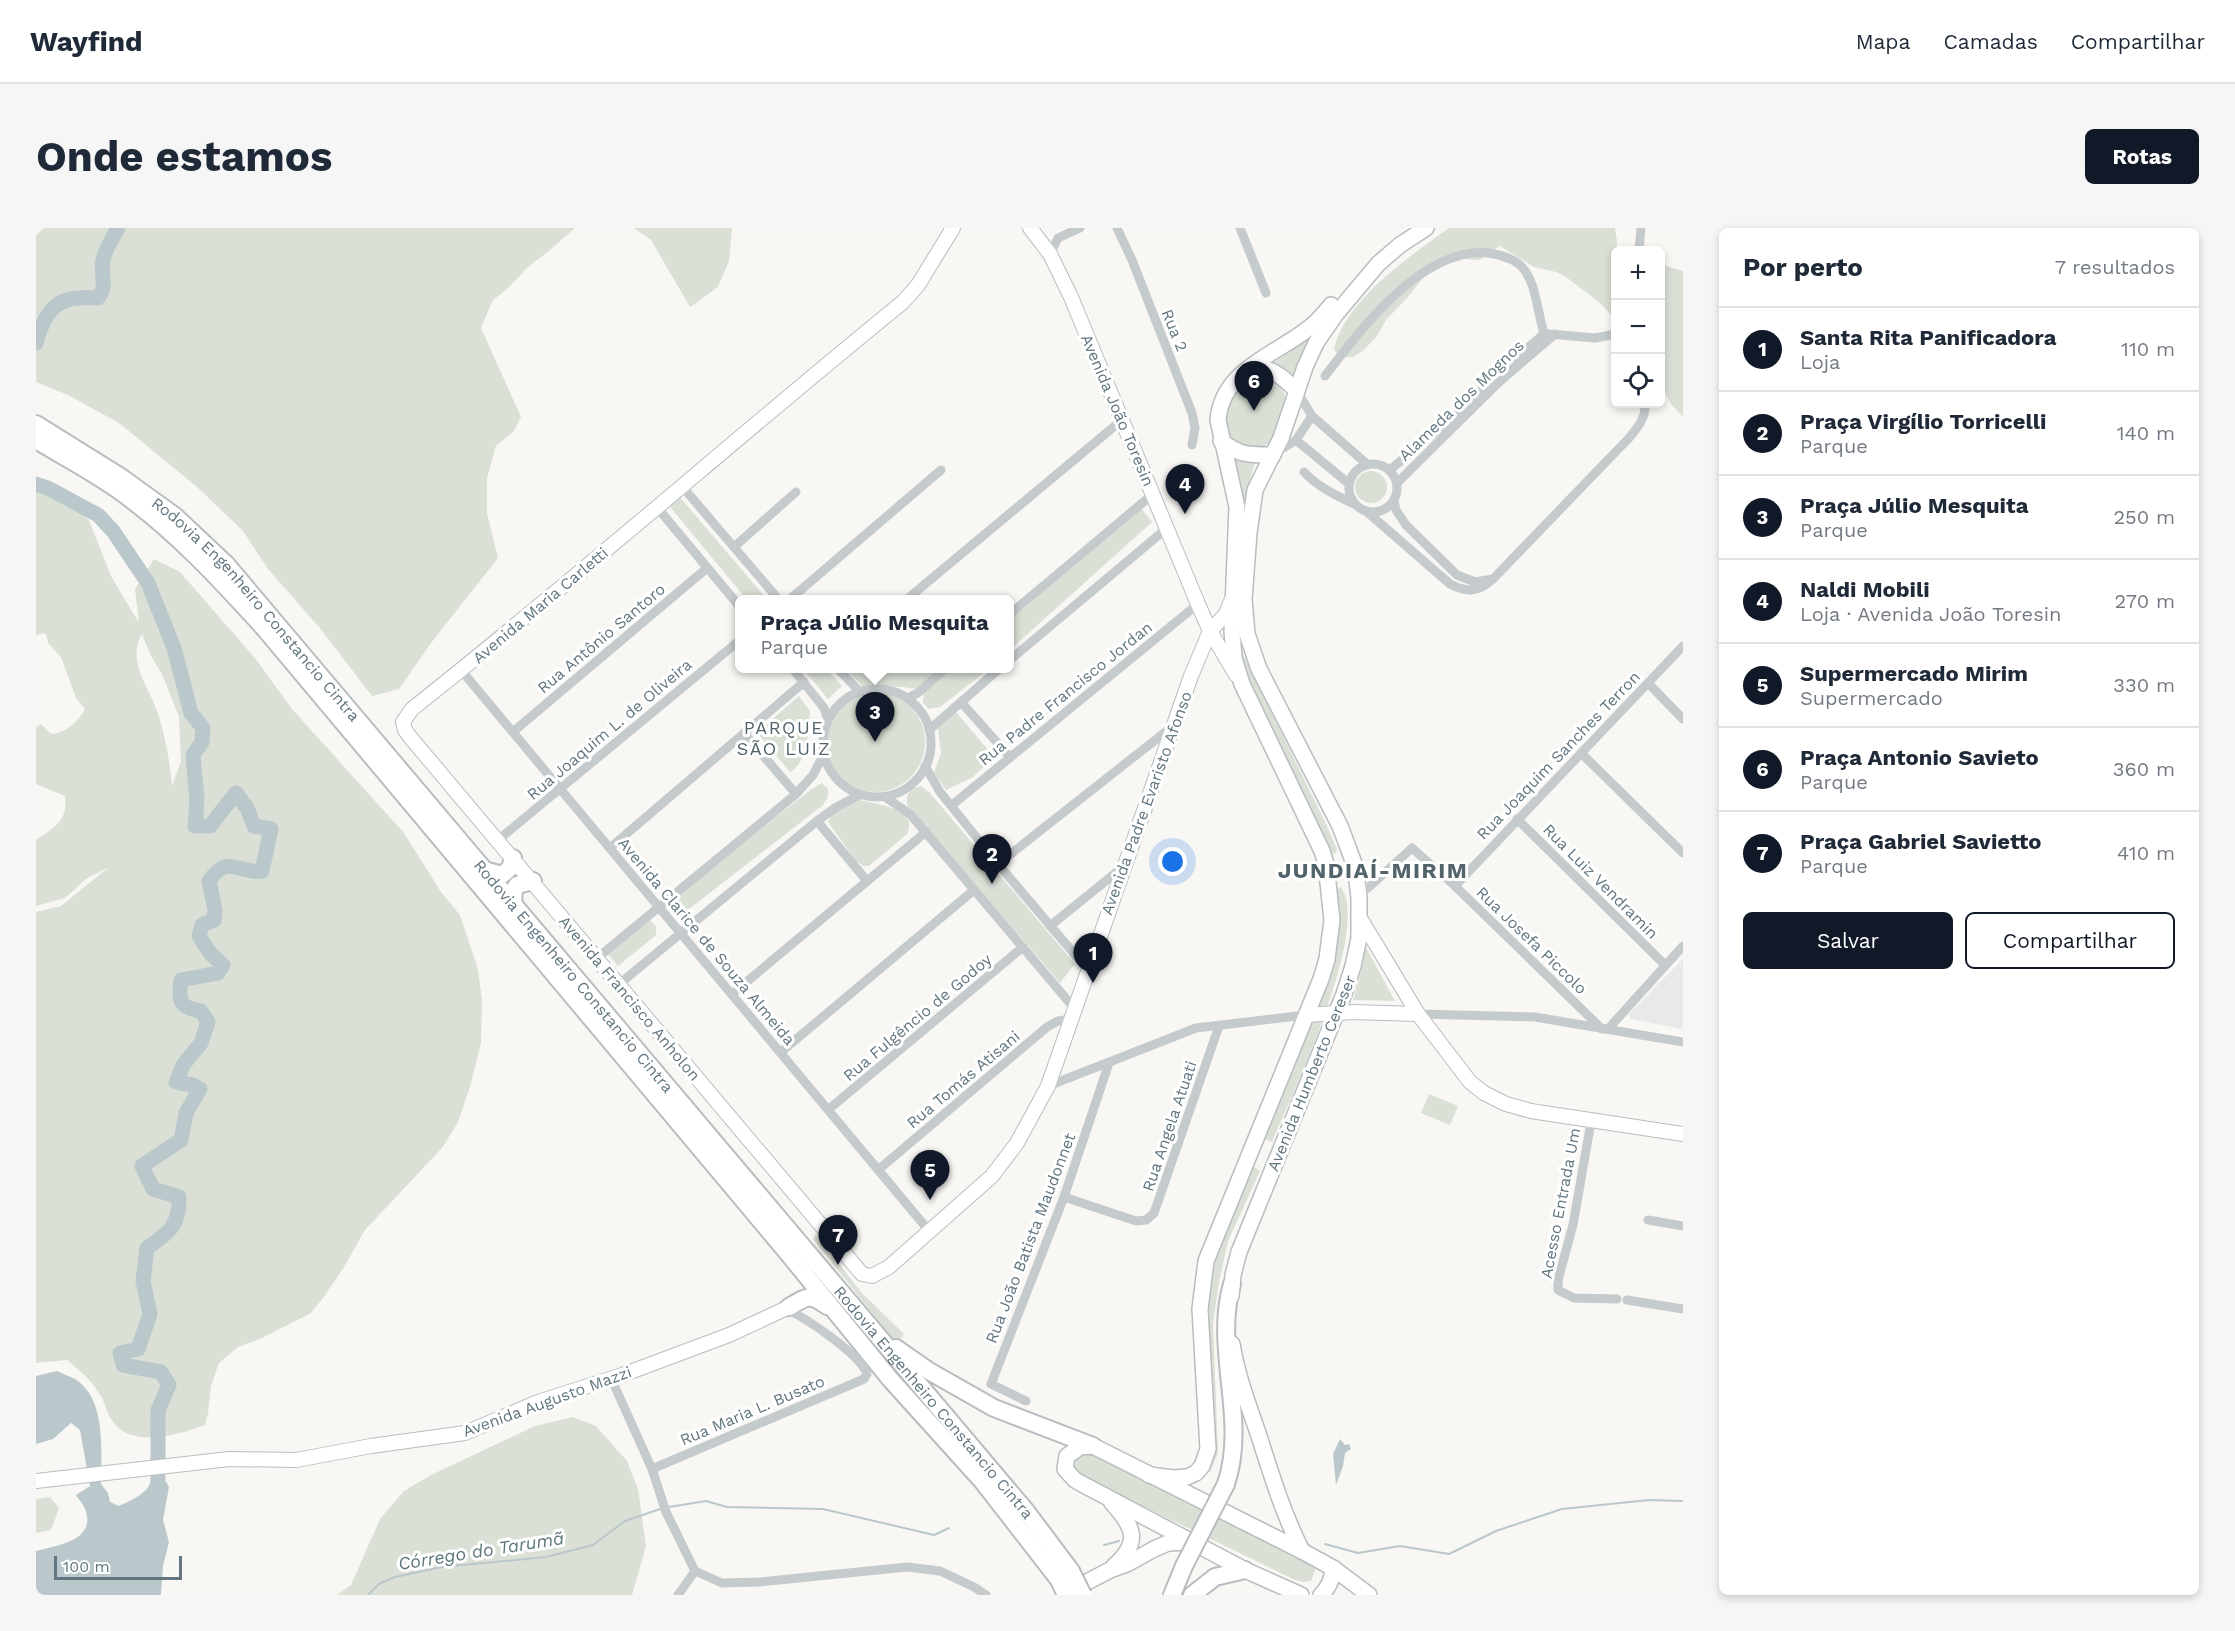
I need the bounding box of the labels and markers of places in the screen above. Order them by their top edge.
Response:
pin: 6 [1234,362,1274,411]
pin: 4 [1166,464,1204,514]
pin: 3 [856,692,894,742]
pin: 2 [972,834,1012,884]
pin: 1 [1074,934,1112,983]
pin: 5 [910,1150,950,1200]
pin: 7 [818,1216,858,1265]

